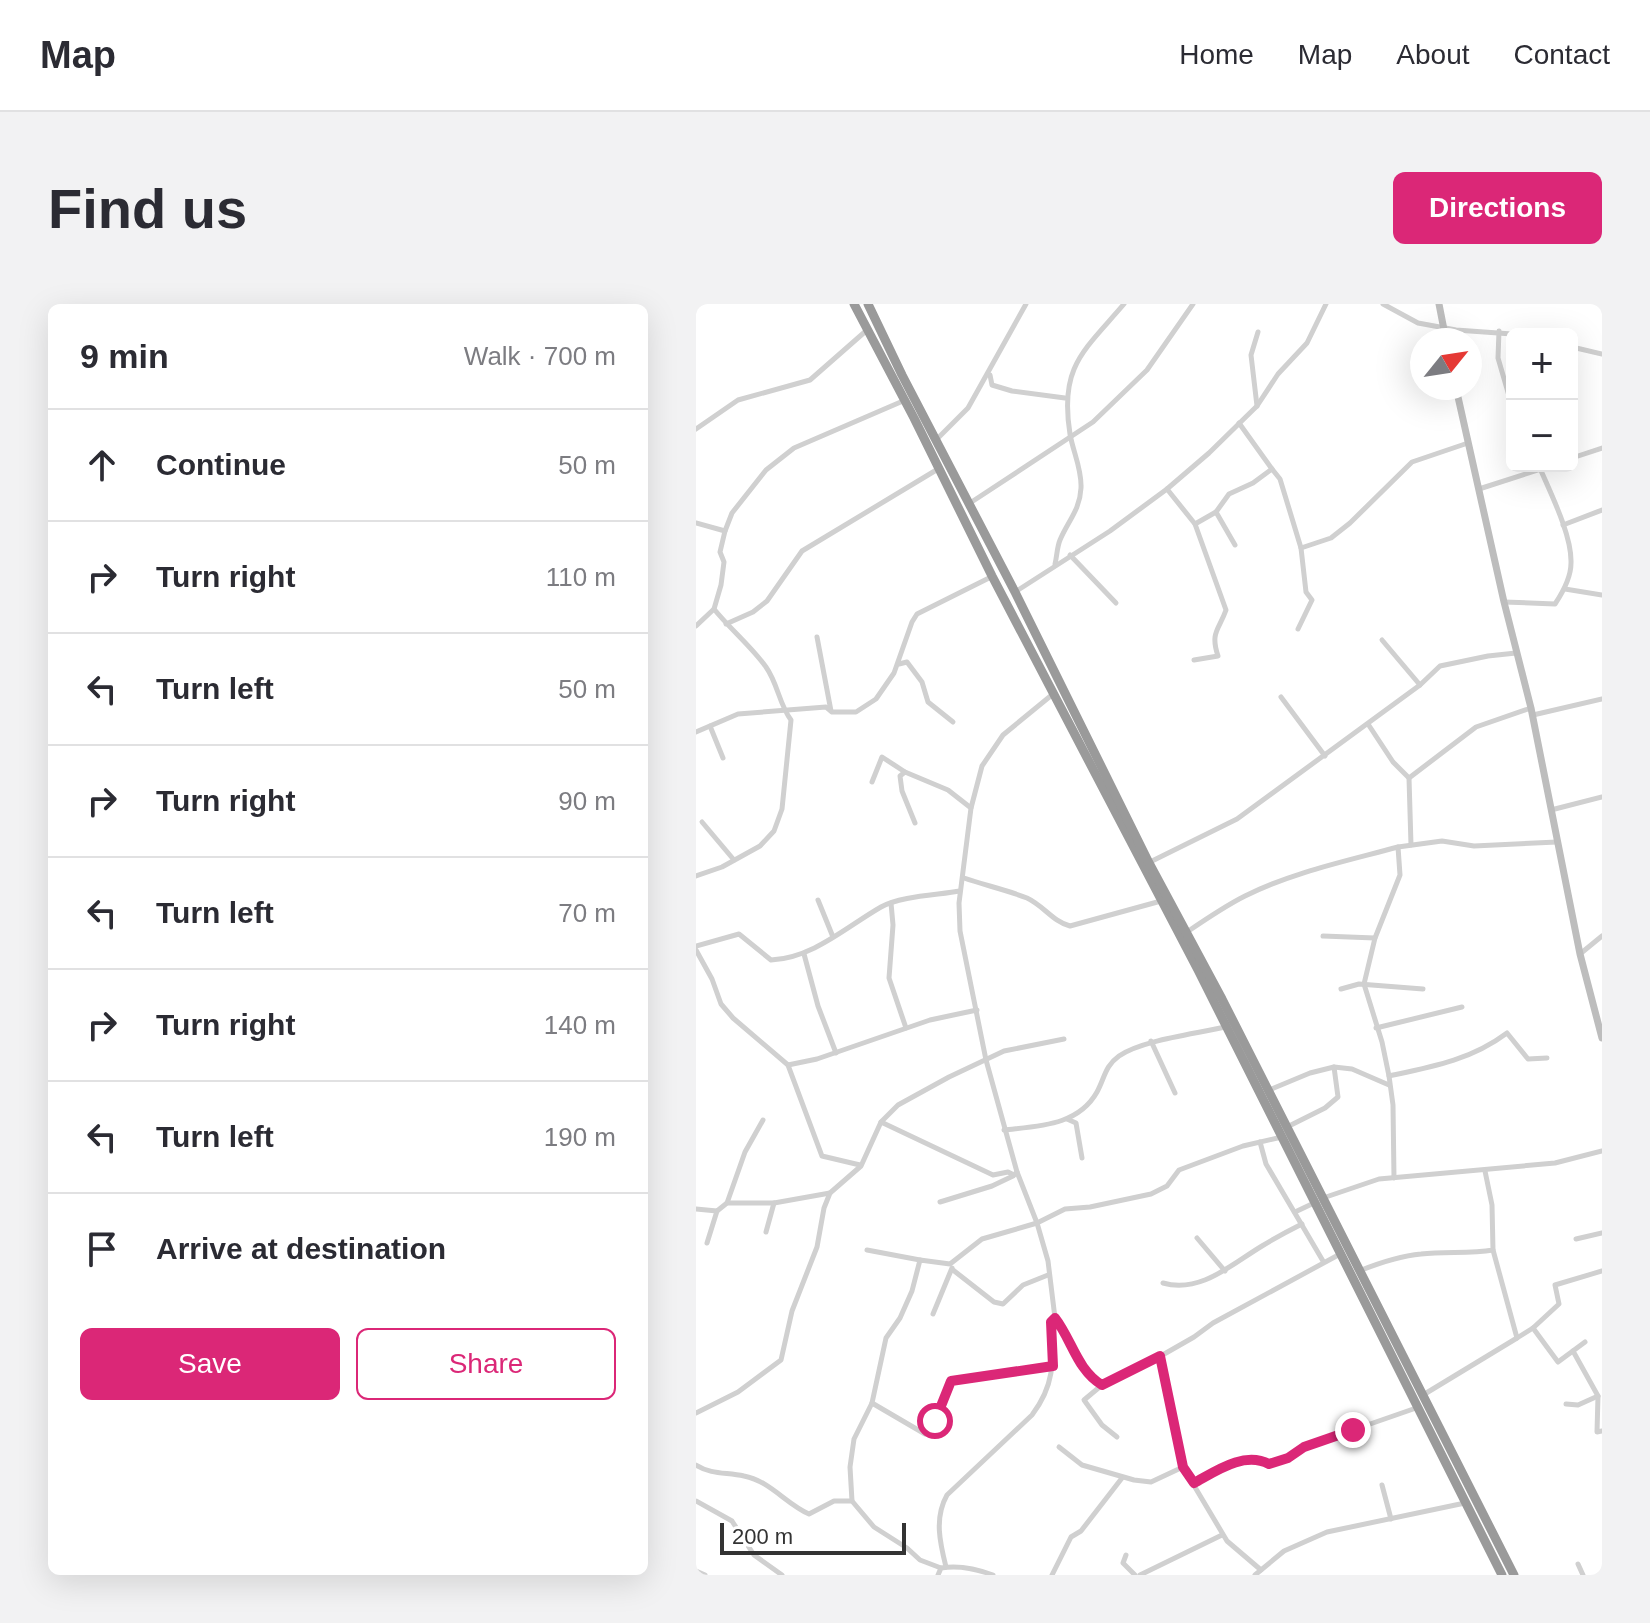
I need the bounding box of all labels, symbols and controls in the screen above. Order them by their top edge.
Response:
text: Map [40,34,116,76]
text: Home [1179,39,1254,70]
text: Map [1298,39,1352,70]
text: About [1396,39,1470,70]
text: Contact [1514,39,1610,70]
button: Directions [1393,172,1602,244]
text: Find us [48,177,247,240]
north arrow [1410,328,1482,400]
map controls [1506,328,1578,472]
button: + [1506,328,1578,400]
text: 9 min [80,337,169,375]
text: Walk · 700 m [464,341,616,371]
button: − [1506,400,1578,472]
icon: ahead [80,443,124,487]
text: Continue [156,448,286,481]
text: 50 m [558,450,616,480]
icon: right [80,555,124,599]
text: Turn right [156,560,295,593]
text: 110 m [546,562,616,592]
icon: left [80,667,124,711]
text: Turn left [156,672,274,705]
text: 50 m [558,674,616,704]
icon: right [80,779,124,823]
text: Turn right [156,784,295,817]
text: 90 m [558,786,616,816]
icon: left [80,891,124,935]
text: Turn left [156,896,274,929]
text: 70 m [558,898,616,928]
icon: right [80,1003,124,1047]
text: Turn right [156,1008,295,1041]
text: 140 m [544,1010,616,1040]
icon: left [80,1115,124,1159]
text: Turn left [156,1120,274,1153]
text: 190 m [544,1122,616,1152]
icon: arrive [80,1227,124,1271]
text: Arrive at destination [156,1232,446,1265]
button: Save [80,1328,340,1400]
button: Share [356,1328,616,1400]
route start [917,1403,953,1439]
route end [1335,1412,1371,1448]
scale bar [720,1519,906,1555]
text: 200 m [732,1524,793,1549]

